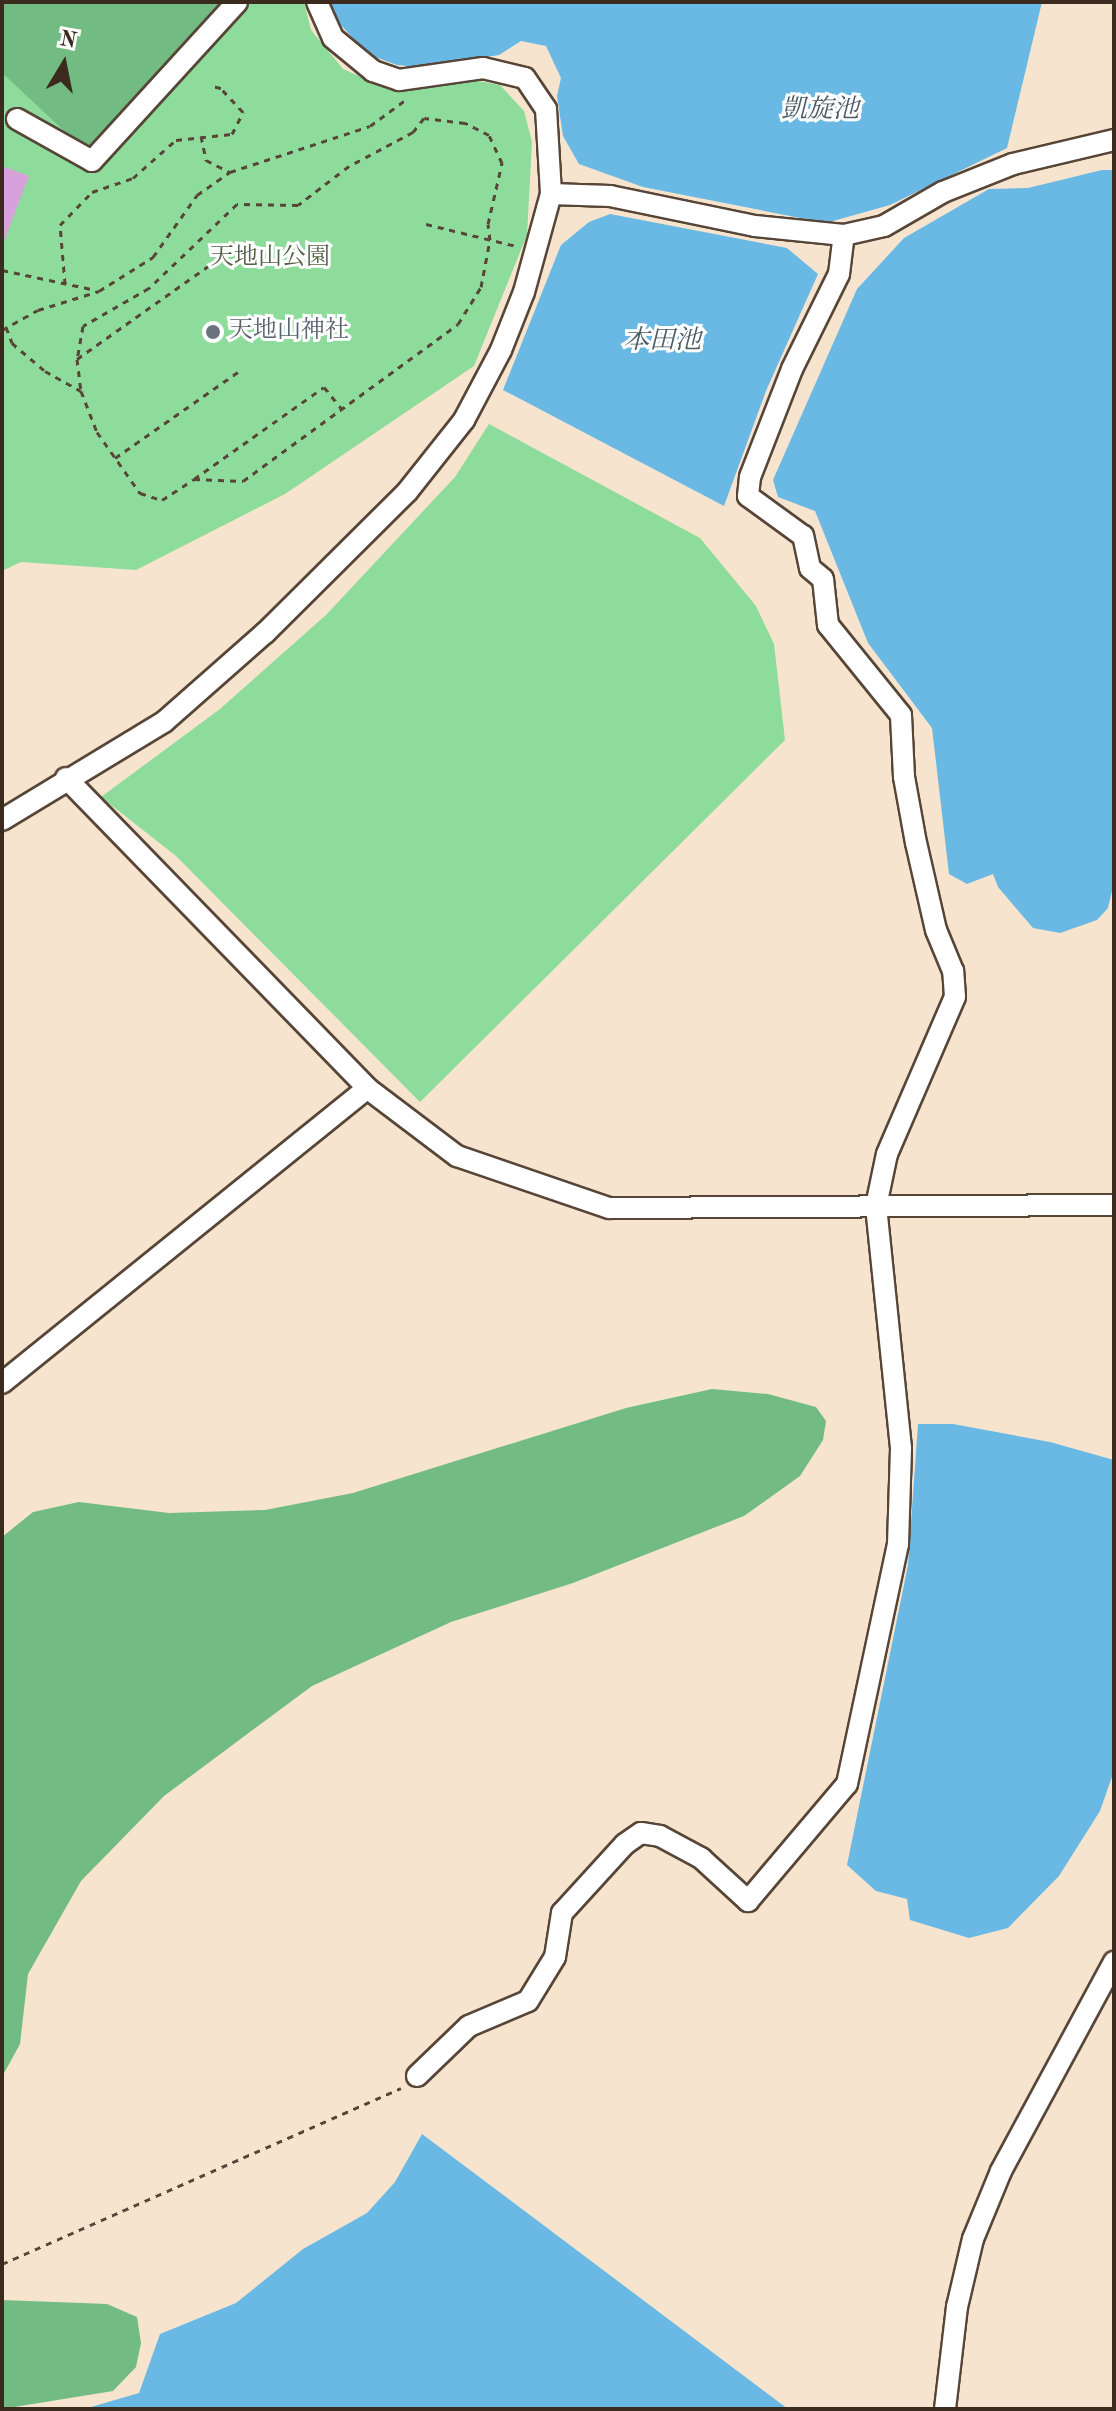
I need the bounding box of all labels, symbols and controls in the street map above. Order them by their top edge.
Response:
north arrow [24,24,104,104]
text: N [58,28,78,53]
water label: 凱旋池 [781,95,859,127]
park label: 天地山公園 [210,245,330,273]
place label: 天地山神社 [229,318,349,346]
marker: 天地山神社 [204,323,222,341]
water label: 本田池 [623,326,701,358]

